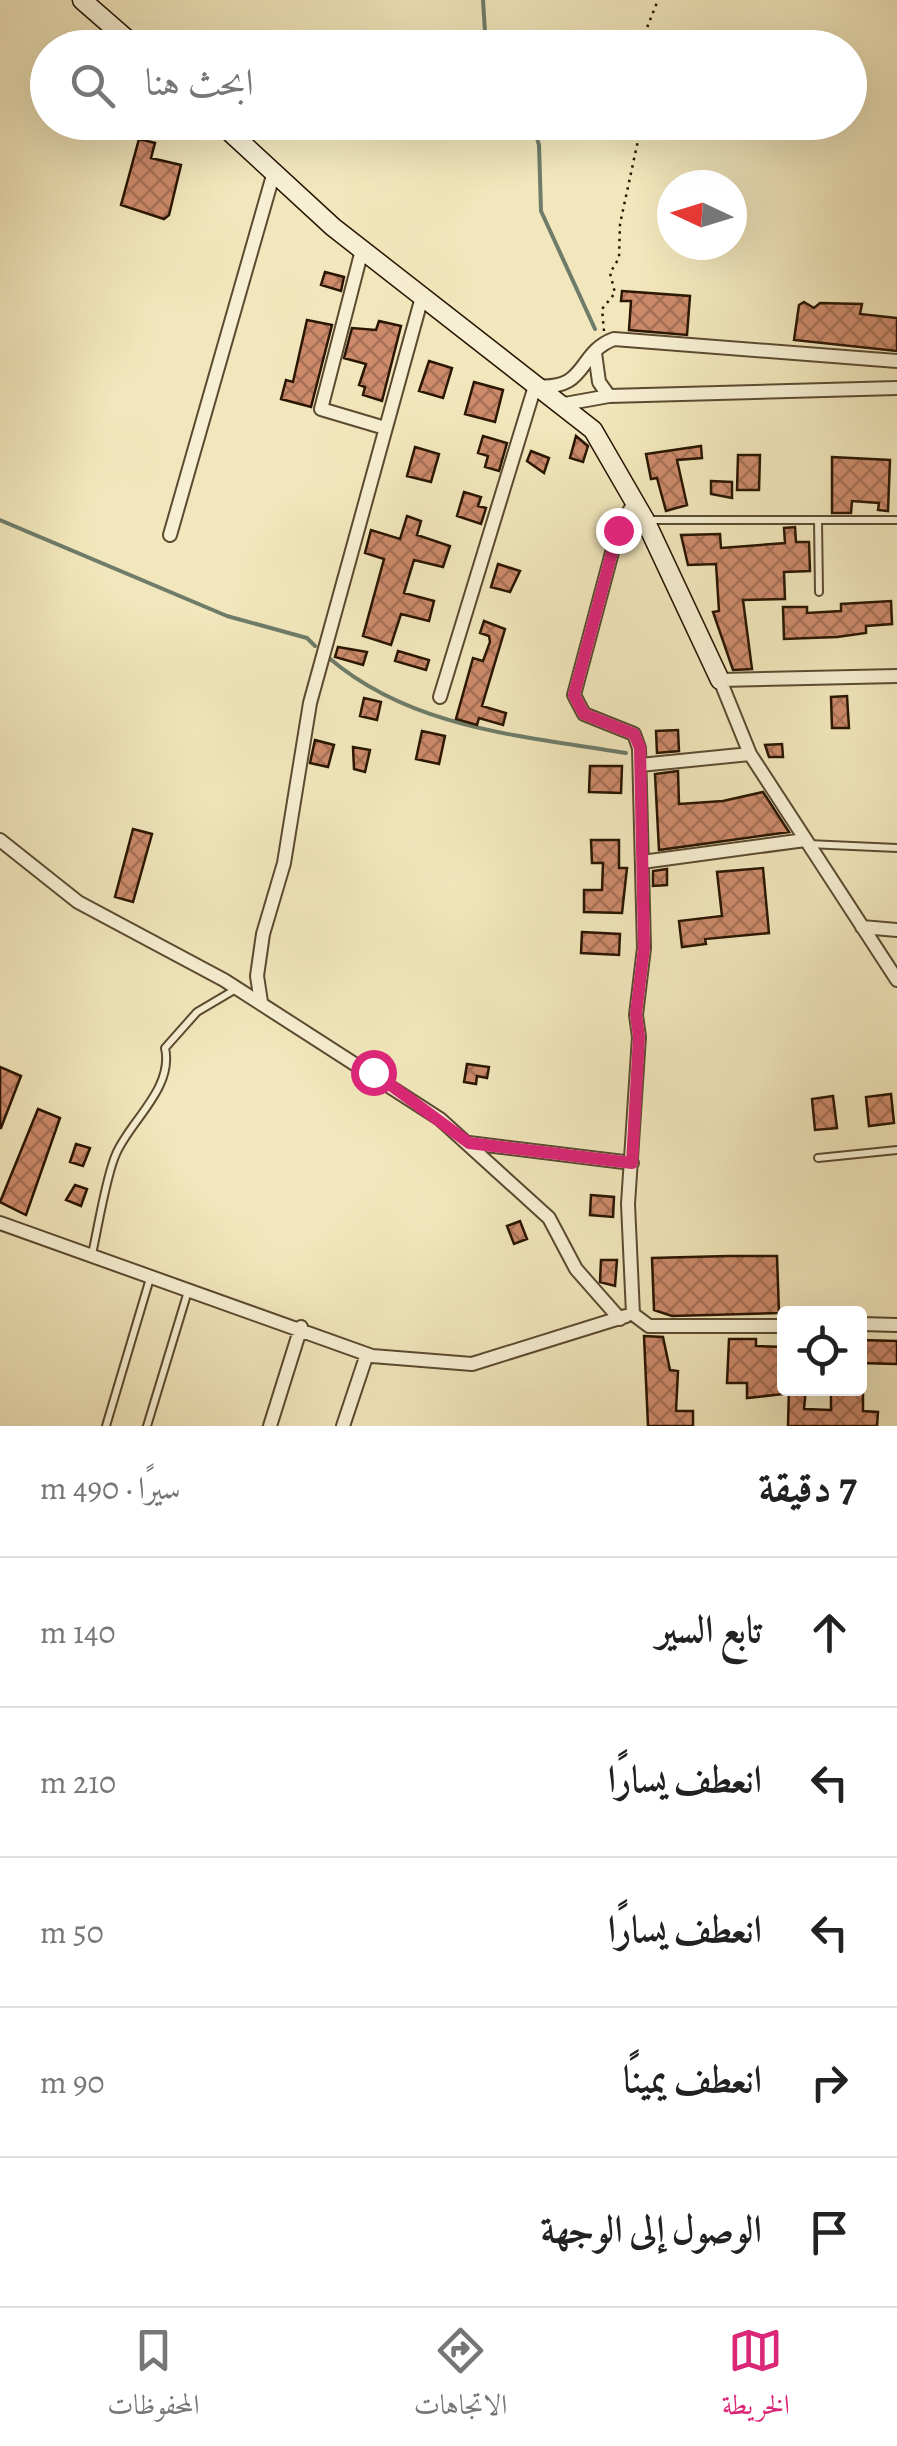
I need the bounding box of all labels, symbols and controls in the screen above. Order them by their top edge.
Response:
search box [30,30,867,140]
text: ابحث هنا [145,56,254,108]
icon: search [65,58,120,113]
north arrow [657,170,747,260]
route end [596,508,642,554]
route start [351,1050,397,1096]
map controls [777,1306,867,1396]
button: locate [777,1306,867,1396]
text: 7 دقيقة [758,1458,857,1515]
text: سيرًا · 490 m [40,1466,181,1510]
text: تابع السير [656,1603,762,1655]
icon: ahead [802,1605,857,1660]
text: 140 m [40,1610,115,1654]
text: انعطف يسارًا [608,1753,762,1805]
icon: left [802,1755,857,1810]
text: 210 m [40,1760,116,1804]
text: انعطف يسارًا [608,1903,762,1955]
icon: left [802,1905,857,1960]
text: 50 m [40,1910,104,1954]
text: انعطف يمينًا [623,2053,762,2105]
icon: right [802,2055,857,2110]
text: 90 m [40,2060,105,2104]
text: الوصول إلى الوجهة [541,2203,762,2255]
icon: arrive [802,2205,857,2260]
tab: المحفوظات [107,2323,199,2432]
tab: الاتجاهات [414,2323,507,2432]
tab: الخريطة [722,2323,790,2432]

